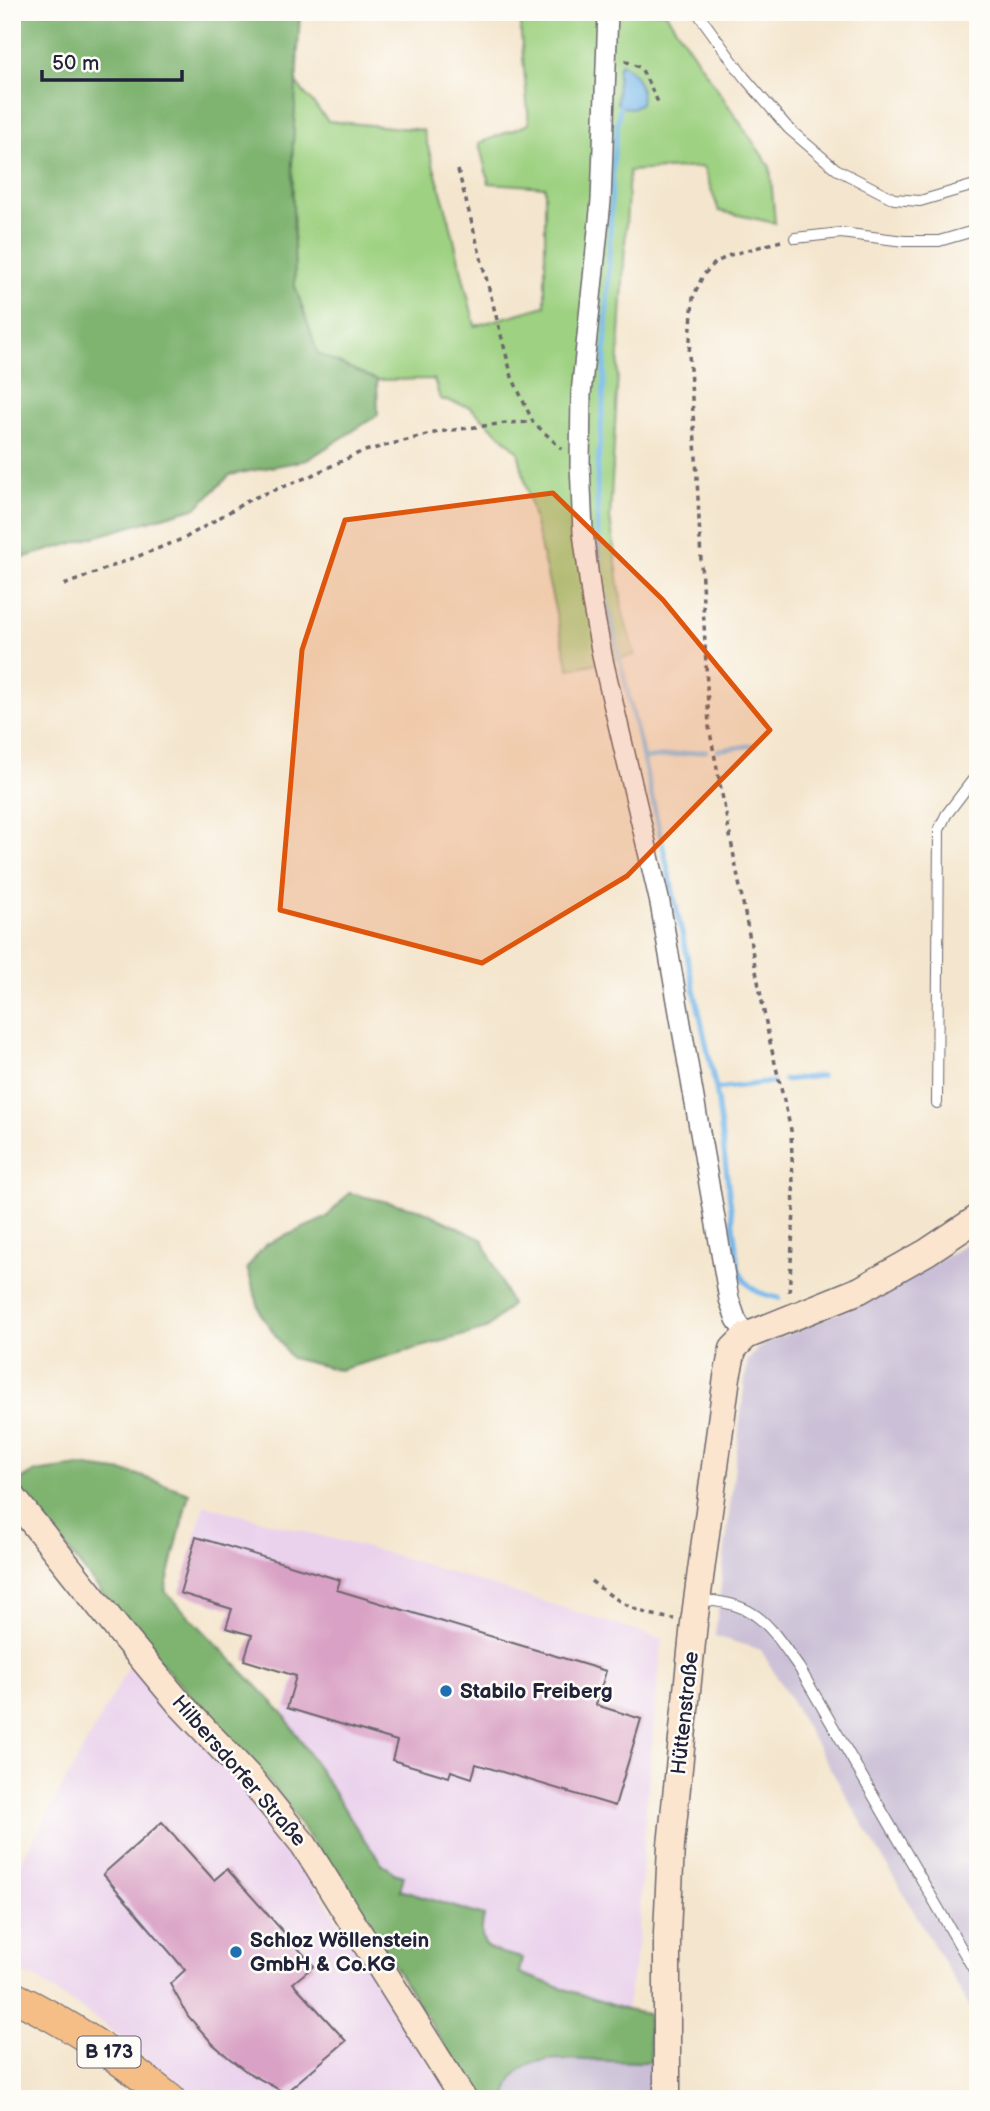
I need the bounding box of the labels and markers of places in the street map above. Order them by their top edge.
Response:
place label: Stabilo Freiberg [460,1679,613,1704]
marker: Stabilo Freiberg [438,1683,454,1699]
place label: Schloz Wöllenstein GmbH & Co.KG [250,1928,429,1977]
marker: Schloz Wöllenstein GmbH & Co.KG [228,1944,244,1960]

